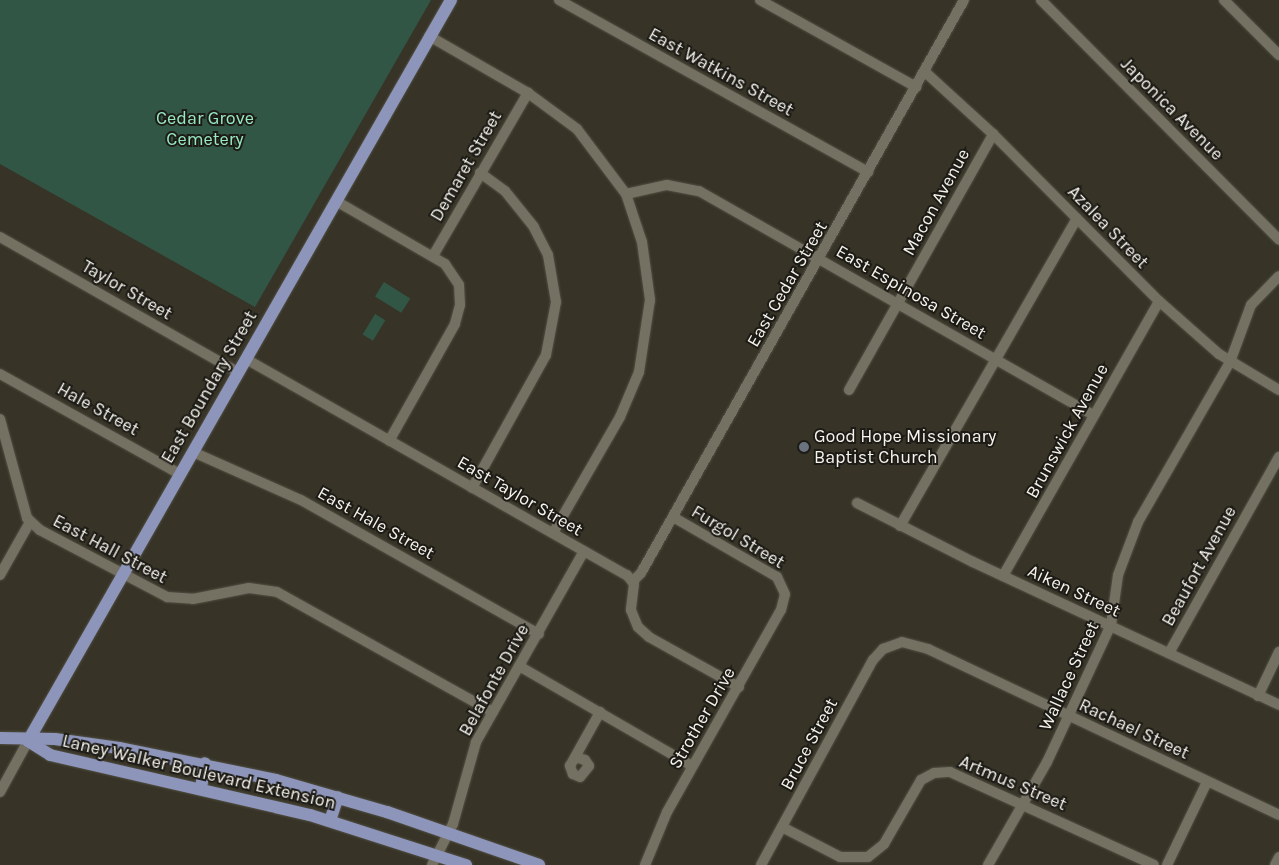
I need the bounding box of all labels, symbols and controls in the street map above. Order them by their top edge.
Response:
street label: East Watkins Street [645,23,797,121]
street label: Japonica Avenue [1116,53,1228,165]
street label: Demaret Street [426,107,506,225]
park label: Cedar Grove Cemetery [156,108,254,150]
street label: Macon Avenue [898,145,974,259]
street label: Azalea Street [1063,181,1153,273]
street label: East Cedar Street [742,217,832,351]
street label: East Espinosa Street [832,240,990,344]
street label: Taylor Street [78,255,176,325]
street label: East Boundary Street [157,307,261,467]
street label: Brunswick Avenue [1021,360,1113,502]
street label: Hale Street [53,378,143,440]
place label: Good Hope Missionary Baptist Church [814,426,997,468]
marker: Good Hope Missionary Baptist Church [798,441,810,453]
street label: East Taylor Street [453,451,587,541]
street label: East Hale Street [314,482,438,564]
street label: Furgol Street [688,501,788,573]
street label: Beaufort Avenue [1157,502,1241,630]
street label: East Hall Street [49,510,171,588]
street label: Aiken Street [1024,560,1124,622]
street label: Wallace Street [1034,618,1104,734]
street label: Belafonte Drive [454,620,534,740]
street label: Strother Drive [664,663,740,773]
street label: Bruce Street [776,694,842,794]
street label: Rachael Street [1076,694,1192,764]
street label: Laney Walker Boulevard Extension [60,730,338,814]
street label: Artmus Street [956,751,1070,815]

